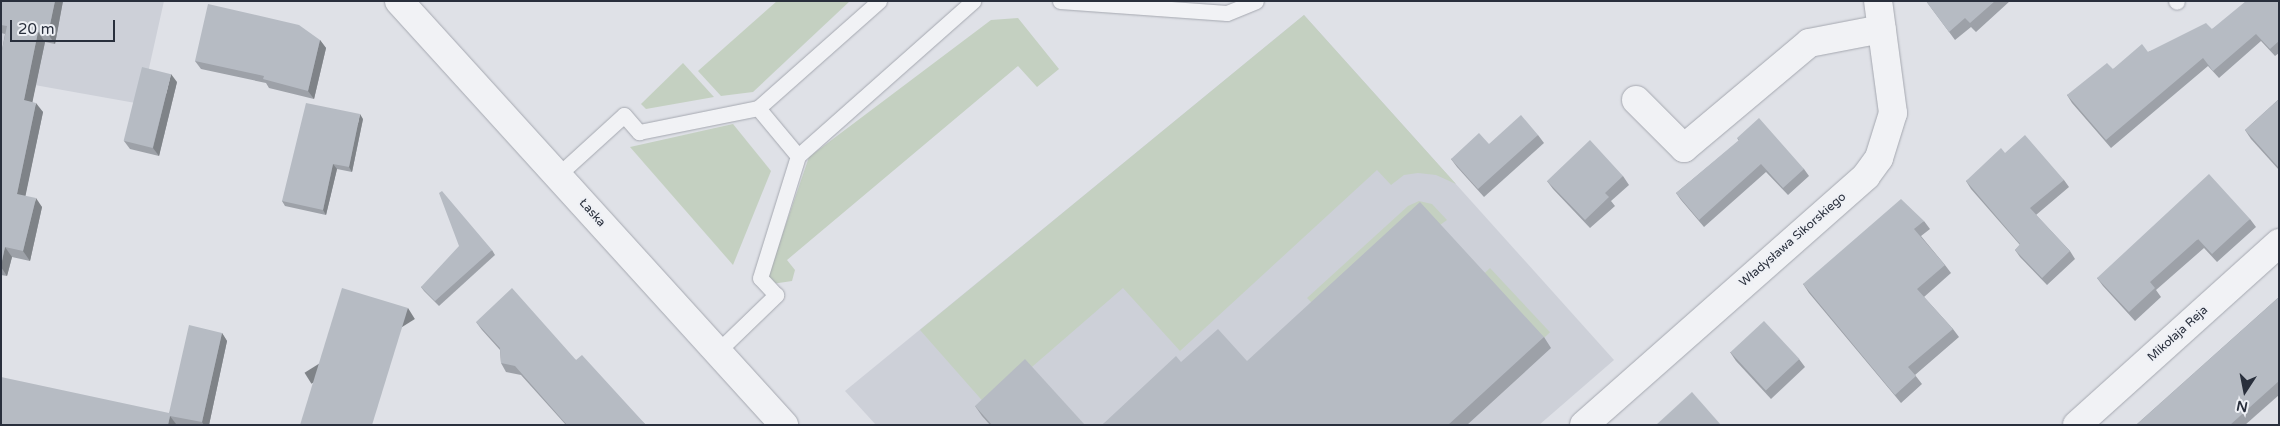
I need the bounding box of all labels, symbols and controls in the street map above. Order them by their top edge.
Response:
scale bar [12,10,118,42]
text: 20 m [18,20,55,38]
street label: Władysława Sikorskiego [1737,190,1849,290]
street label: Łaska [576,196,608,230]
street label: Mikołaja Reja [2145,303,2211,365]
north arrow [2220,366,2270,416]
text: N [2235,397,2249,416]

